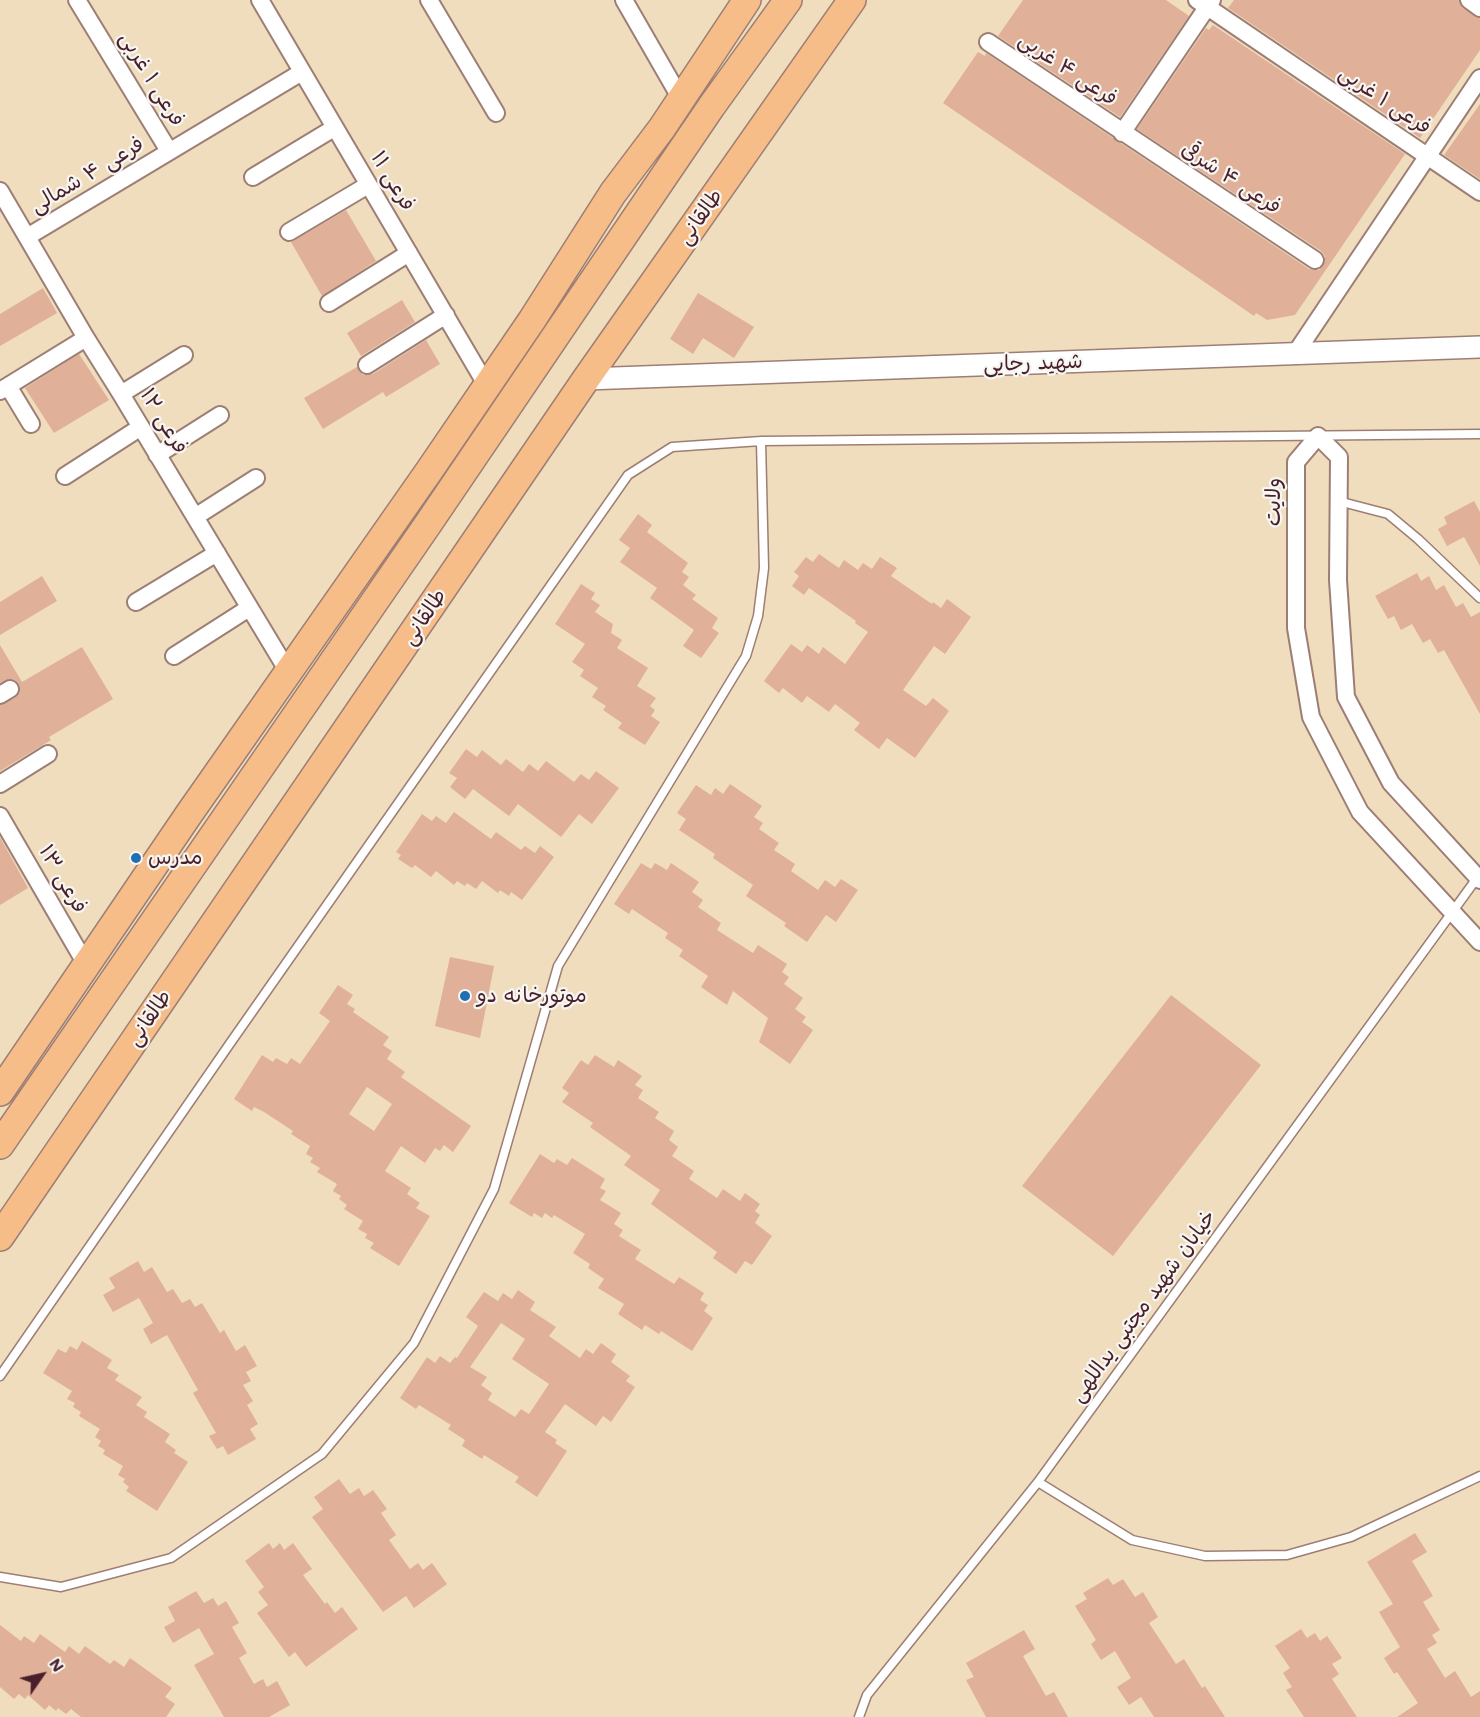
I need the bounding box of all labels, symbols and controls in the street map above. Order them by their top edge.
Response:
street label: فرعی ۱ غربی [114,27,190,131]
street label: فرعی ۴ غربی [1014,27,1122,111]
street label: فرعی ۱ غربی [1334,60,1436,140]
street label: فرعی ۴ شمالی [26,131,148,219]
street label: فرعی ۴ شرقی [1176,136,1286,220]
street label: فرعی ۱۱ [365,147,421,215]
street label: طالقانی [672,184,728,250]
street label: شهید رجایی [983,349,1083,377]
street label: فرعی ۱۲ [135,384,193,458]
street label: ولایت [1261,478,1287,526]
street label: طالقانی [396,584,452,650]
street label: فرعی ۱۳ [33,840,93,918]
place label: مدرس [148,845,203,871]
marker: مدرس [129,851,143,865]
place label: موتورخانه دو [477,983,587,1009]
street label: طالقانی [121,985,177,1051]
marker: موتورخانه دو [458,989,472,1003]
street label: خیابان شهید مجتبی یداللهی [1065,1205,1221,1407]
north arrow [12,1645,72,1705]
text: N [45,1654,69,1676]

